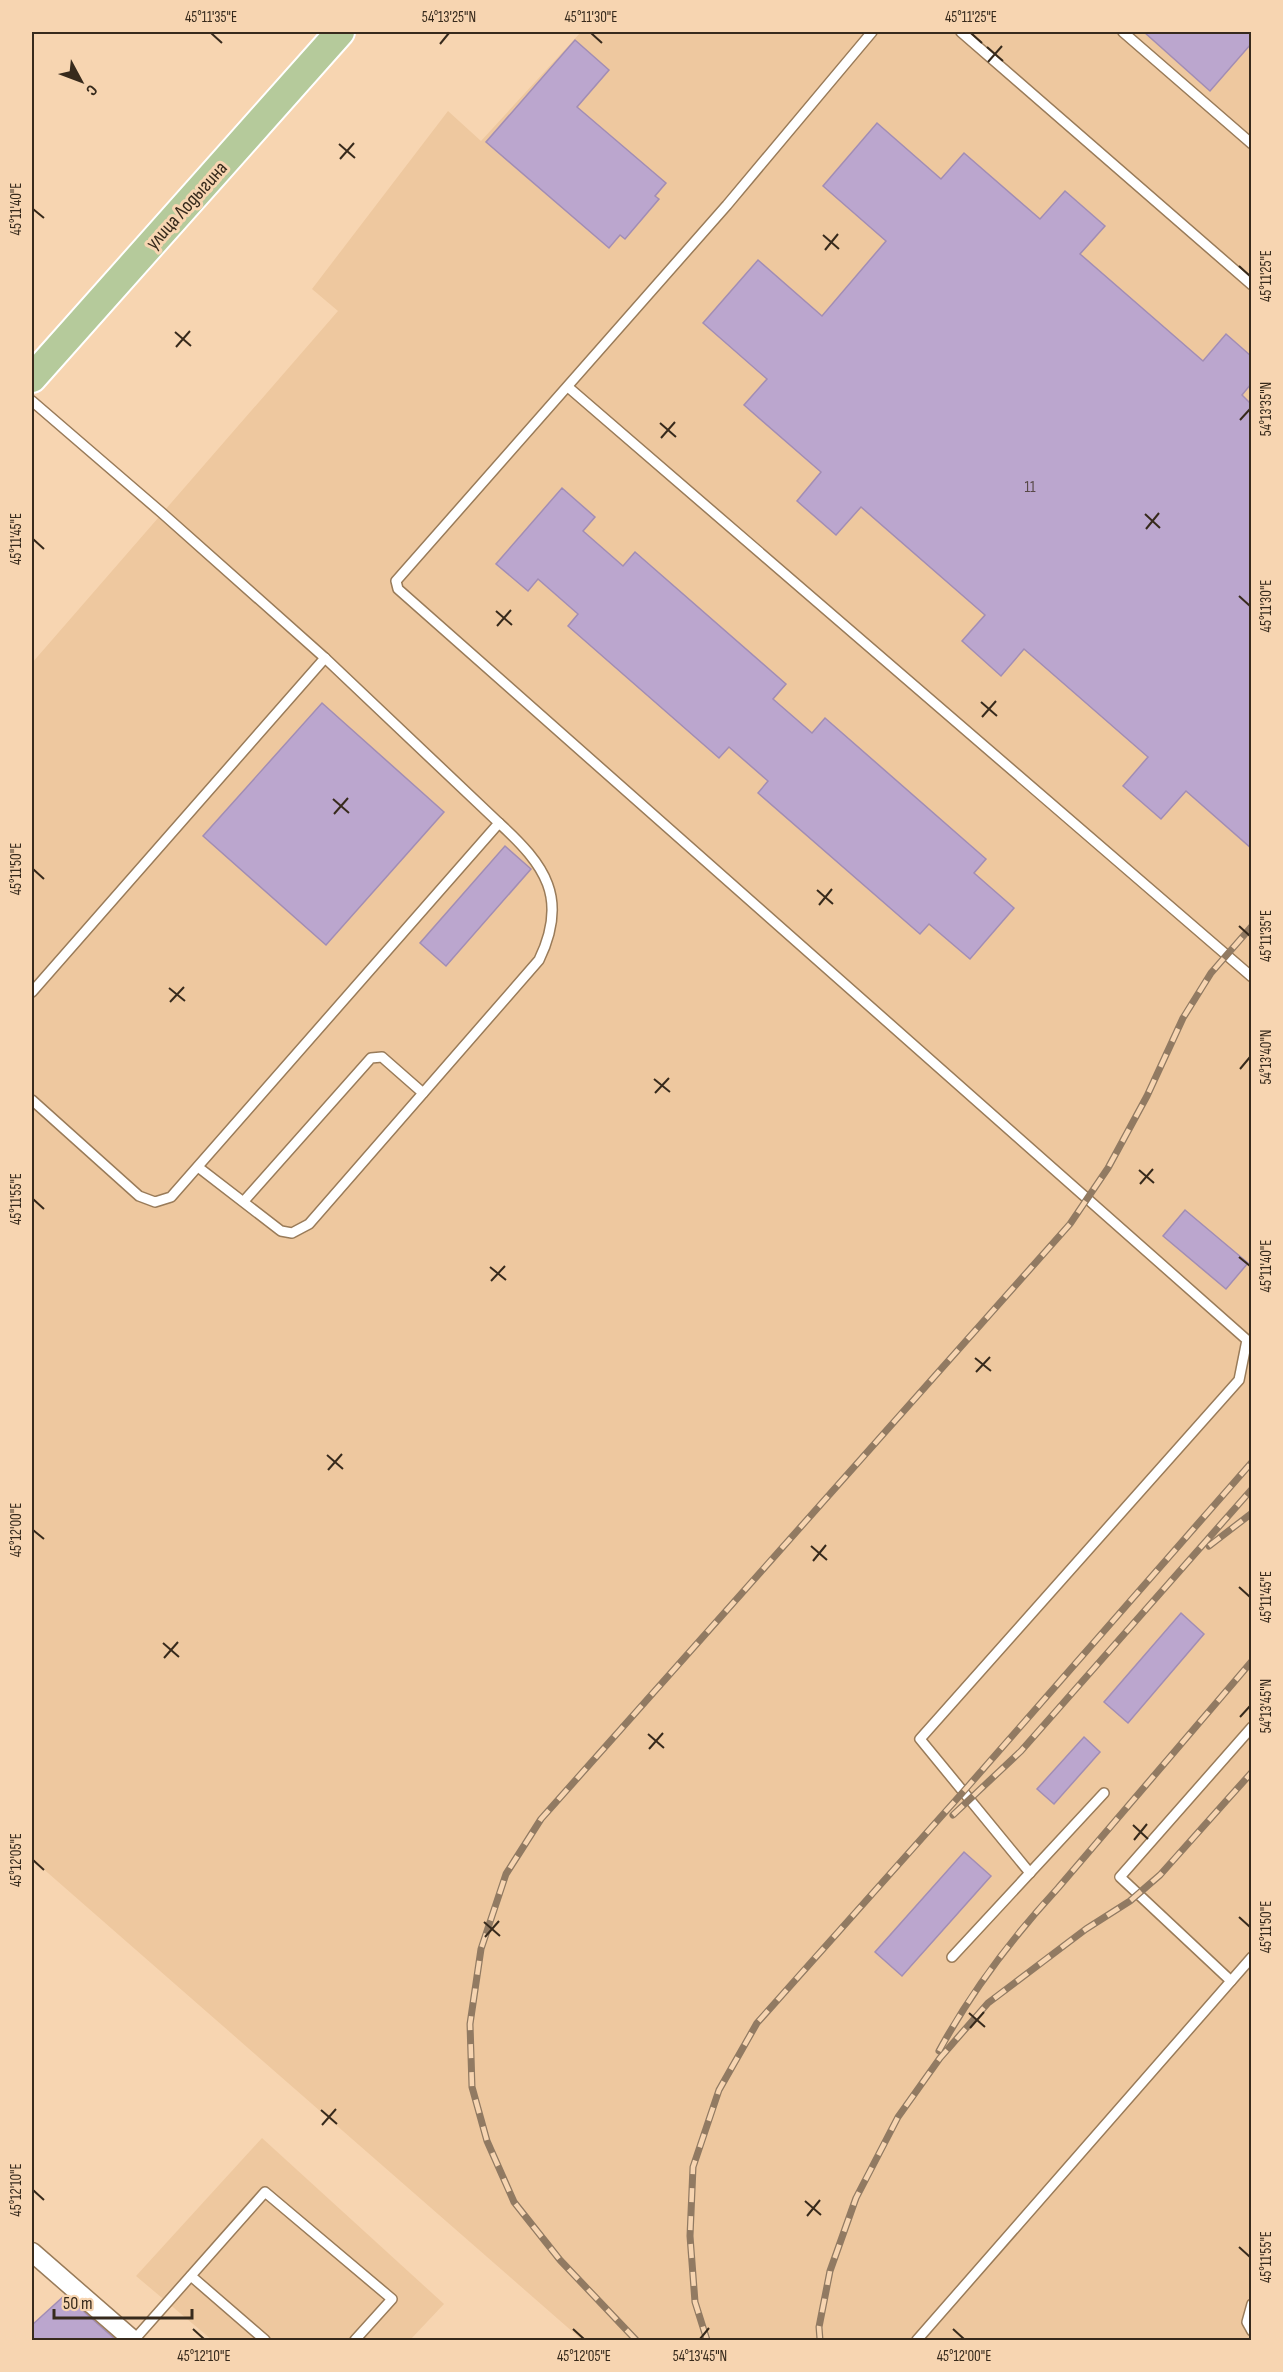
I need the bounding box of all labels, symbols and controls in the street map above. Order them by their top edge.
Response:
text: 45°11'35"E [185,8,237,27]
text: 54°13'25"N [422,8,476,27]
text: 45°11'30"E [565,8,617,27]
text: 45°11'25"E [945,8,997,27]
north arrow [51,51,111,111]
text: С [81,81,101,99]
street label: улица Лодыгина [141,157,233,255]
text: 45°11'40"E [7,183,26,235]
text: 45°11'25"E [1257,250,1276,302]
text: 54°13'35"N [1257,382,1276,436]
house number: 11 [1024,478,1036,497]
text: 45°11'45"E [7,513,26,565]
text: 45°11'30"E [1257,580,1276,632]
text: 45°11'50"E [7,843,26,895]
text: 45°11'35"E [1257,910,1276,962]
text: 54°13'40"N [1257,1029,1276,1085]
text: 45°11'55"E [7,1173,26,1225]
text: 45°11'40"E [1257,1240,1276,1292]
text: 45°12'00"E [7,1503,26,1557]
text: 45°11'45"E [1257,1571,1276,1623]
text: 54°13'45"N [1257,1679,1276,1733]
text: 45°12'05"E [7,1833,26,1887]
text: 45°11'50"E [1257,1901,1276,1953]
text: 45°12'10"E [7,2163,26,2217]
text: 45°11'55"E [1257,2231,1276,2283]
scale bar [54,2282,192,2320]
text: 50 m [63,2293,93,2314]
text: 45°12'10"E [177,2347,231,2366]
text: 45°12'05"E [557,2347,611,2366]
text: 54°13'45"N [673,2347,727,2366]
text: 45°12'00"E [937,2347,991,2366]

